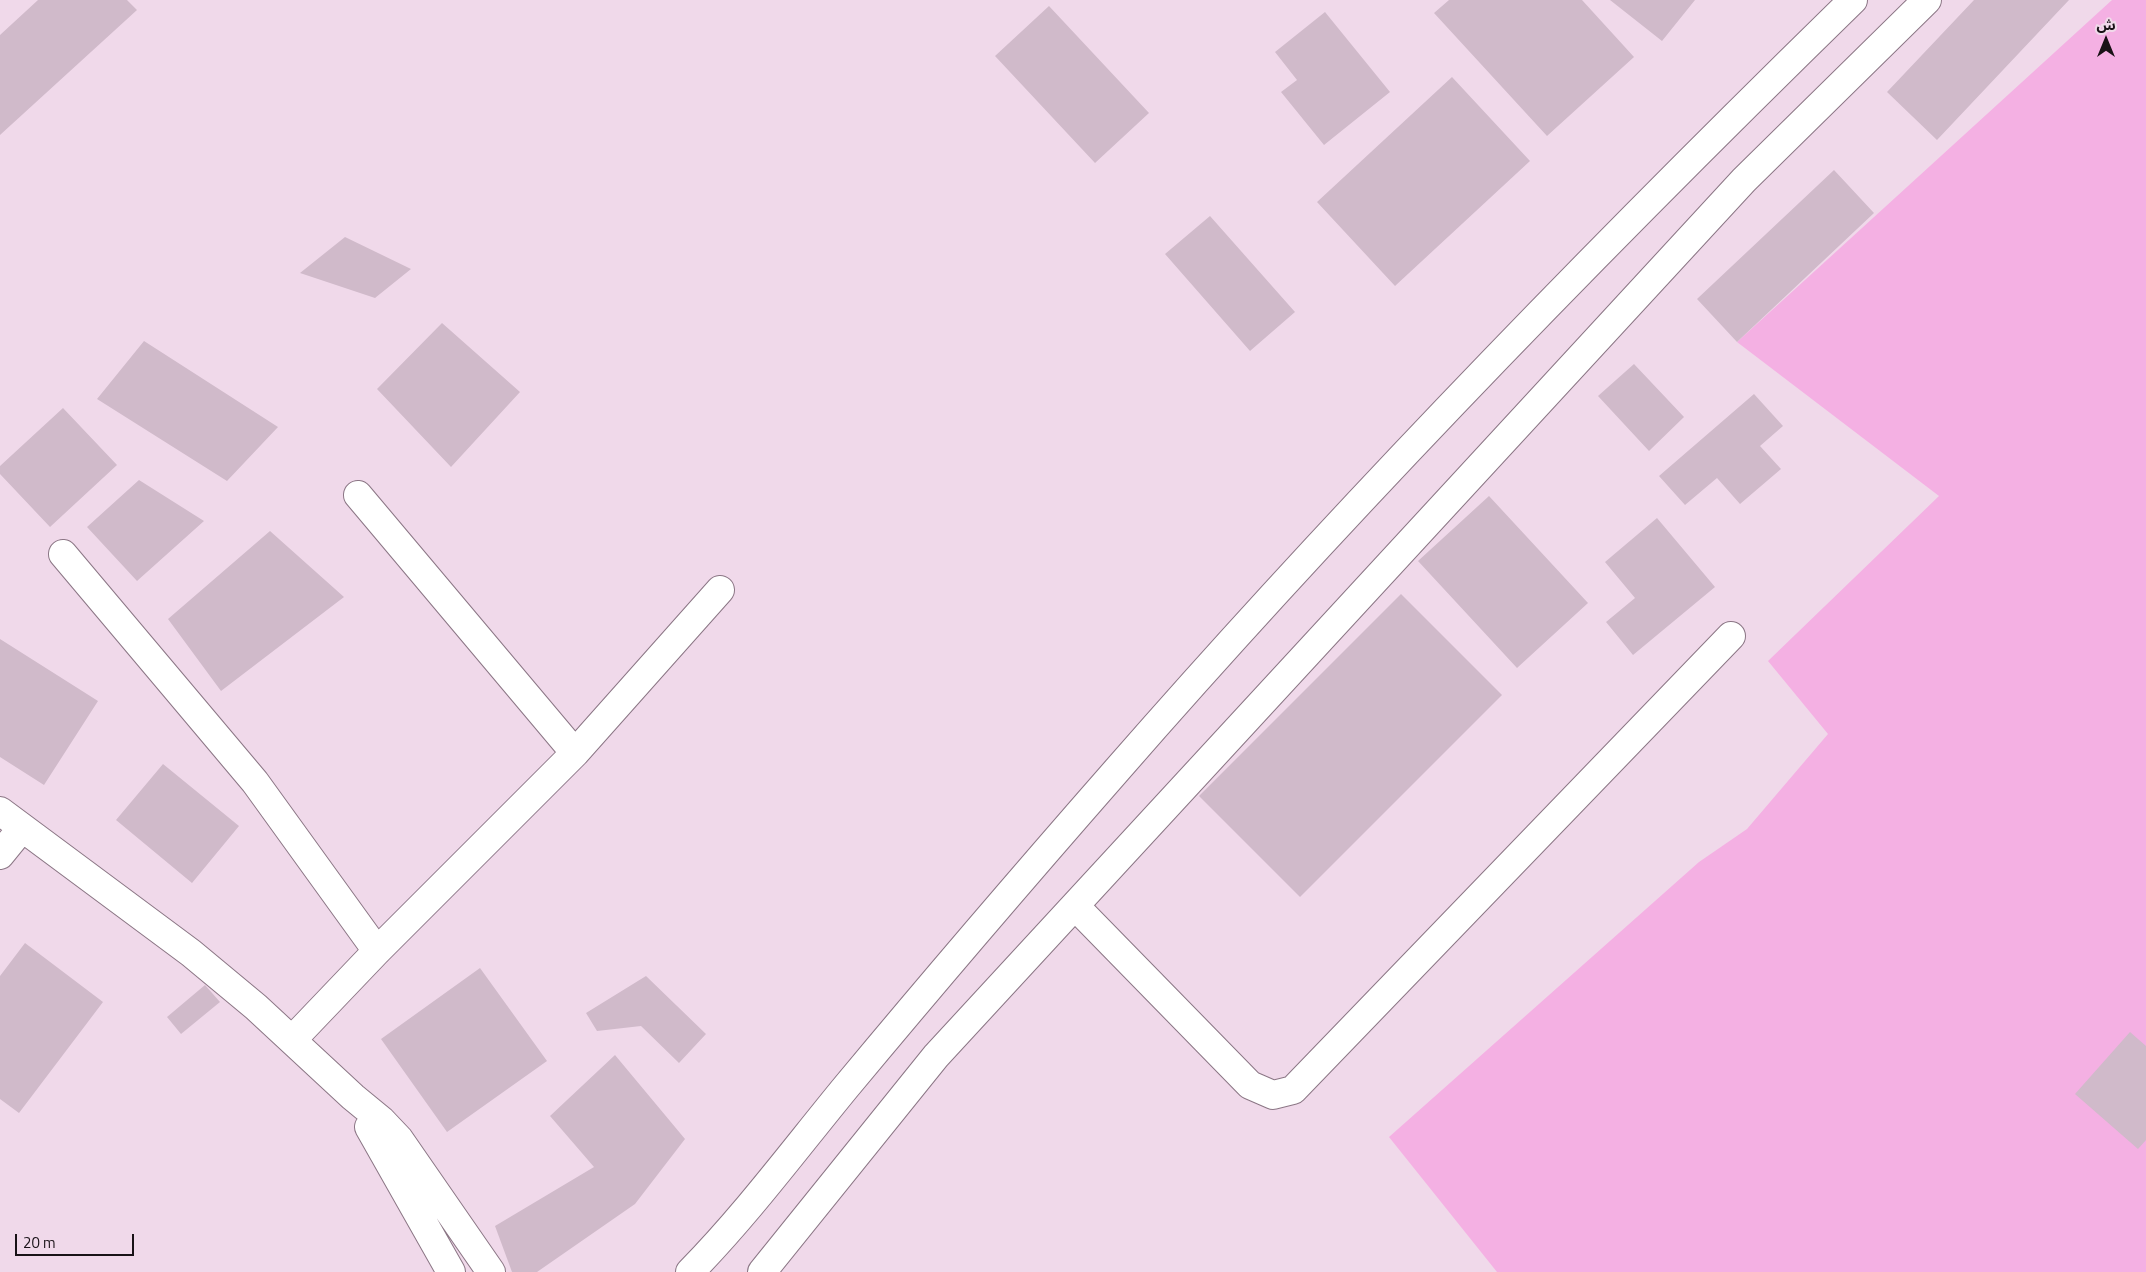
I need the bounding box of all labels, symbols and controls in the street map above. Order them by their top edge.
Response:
text: ش [2096,14,2116,35]
north arrow [2081,15,2131,65]
scale bar [18,1224,136,1256]
text: 20 m [23,1231,56,1254]

